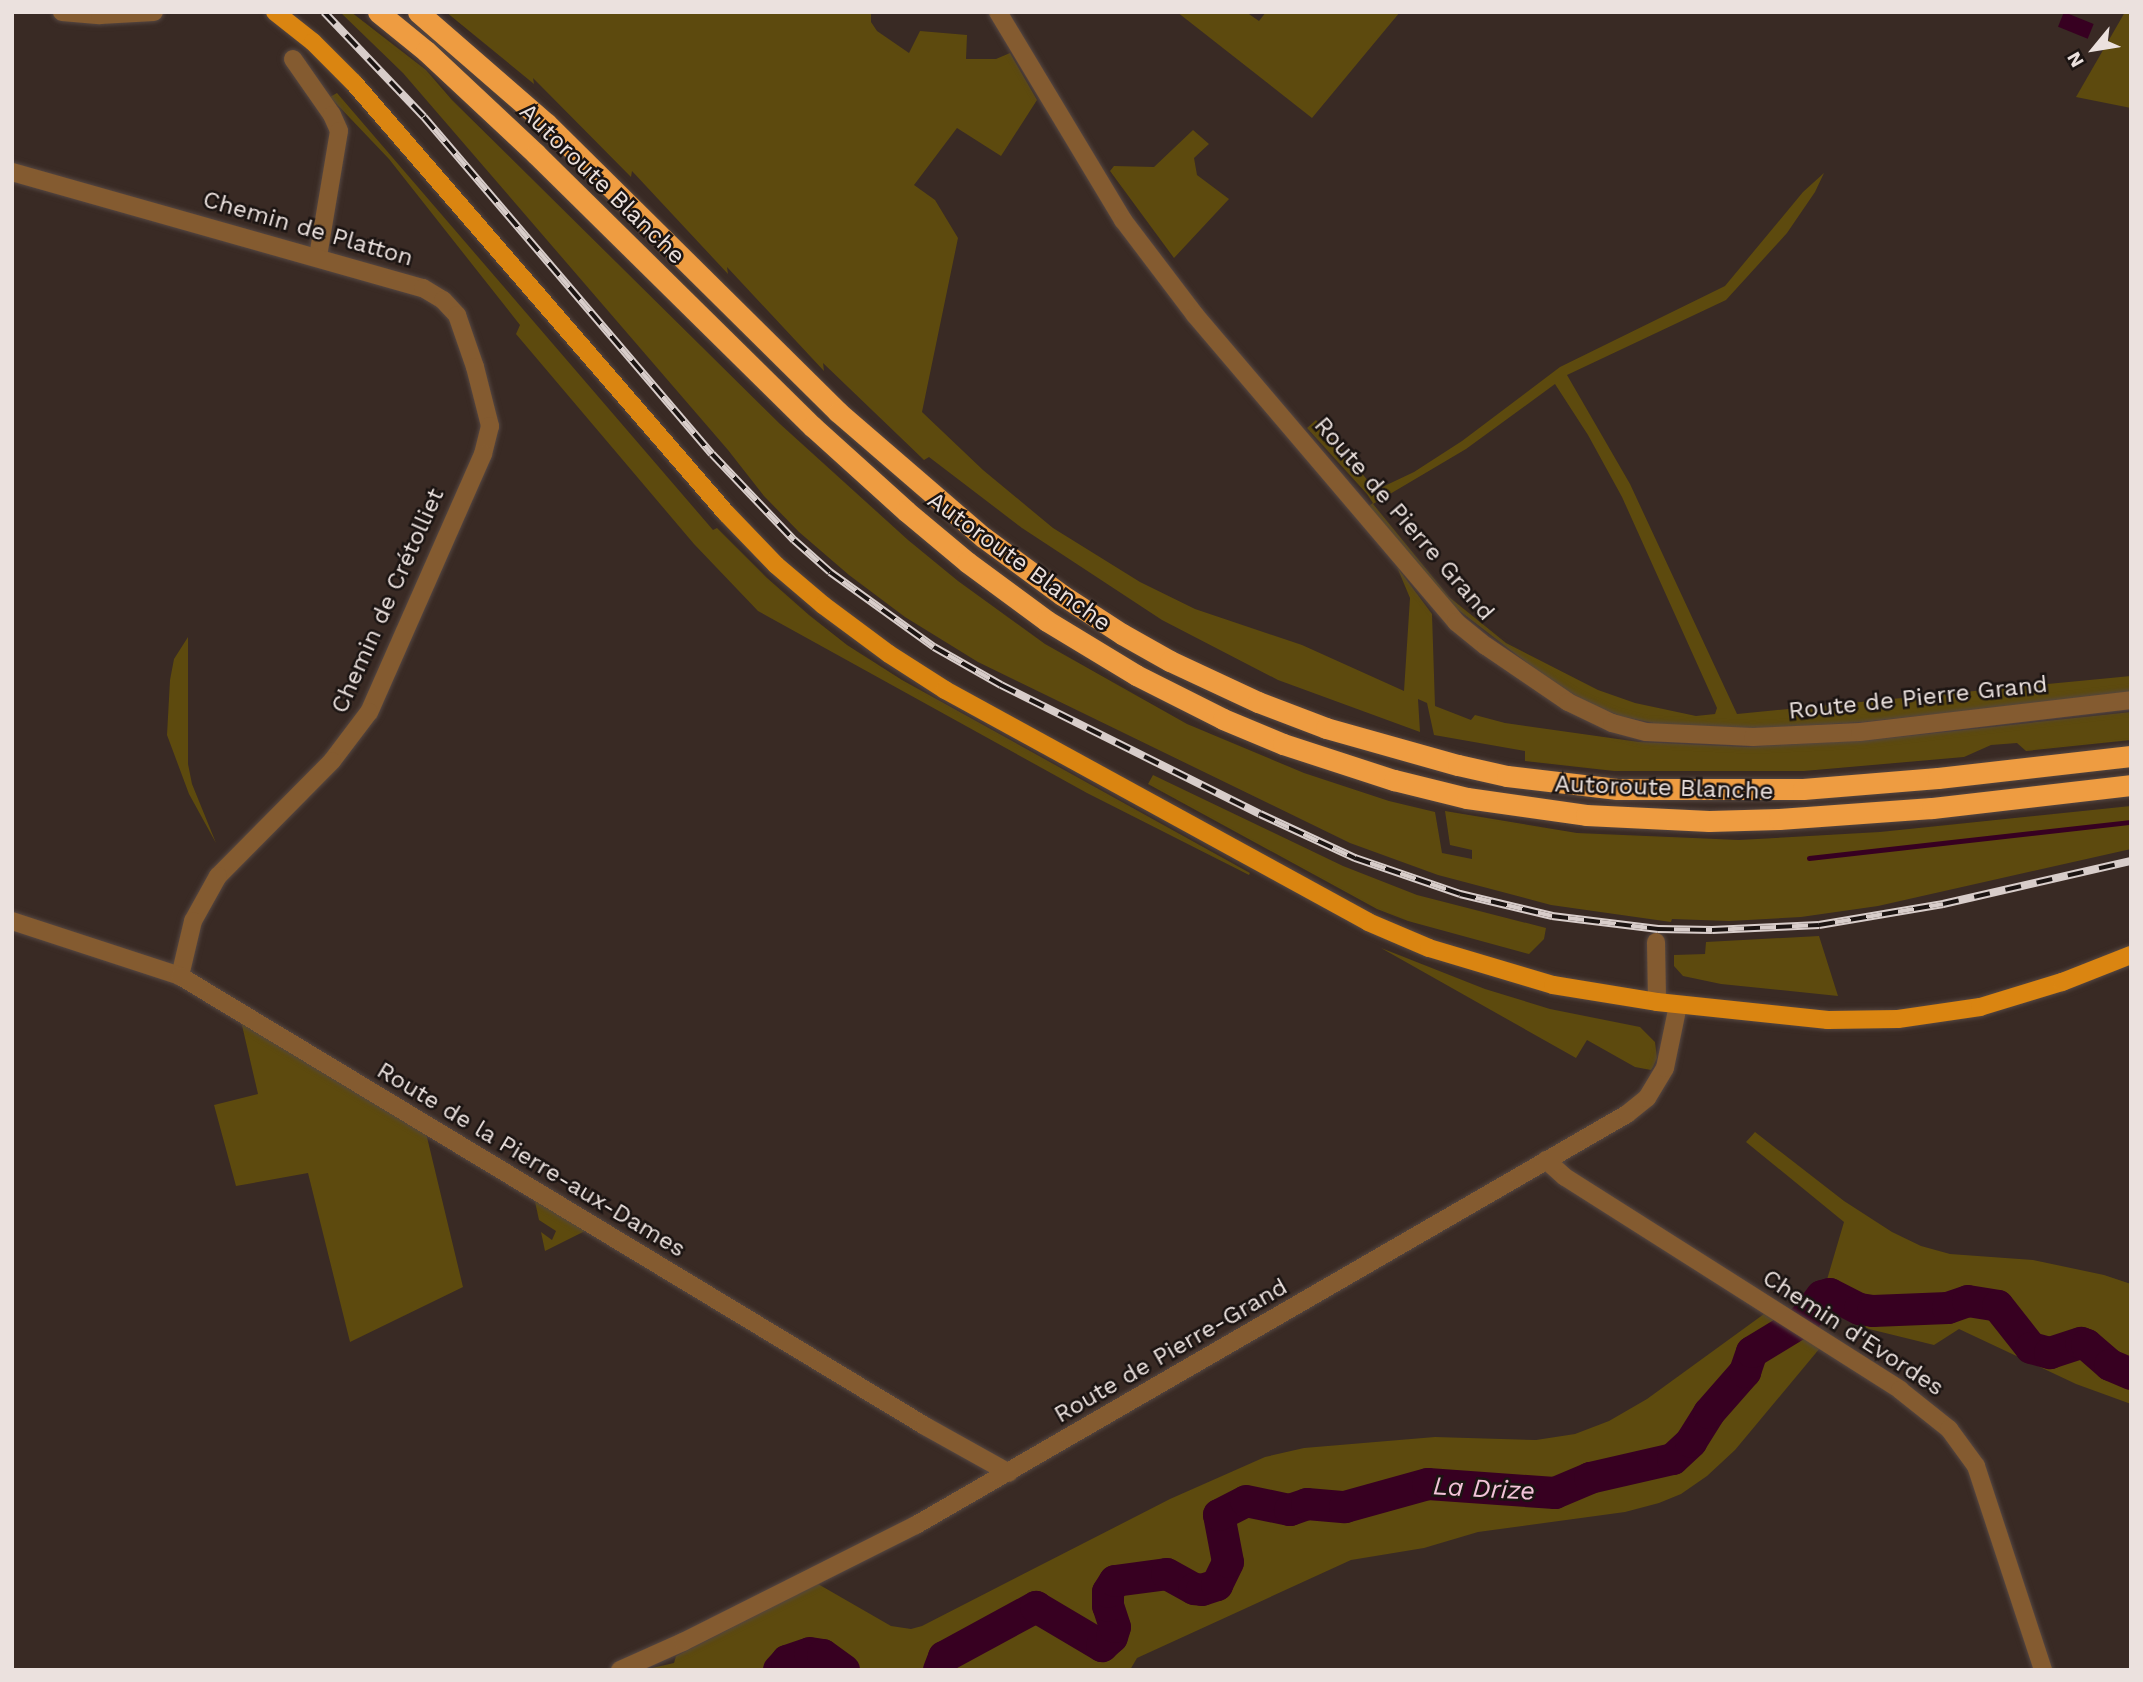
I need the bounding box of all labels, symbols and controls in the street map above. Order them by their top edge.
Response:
north arrow [2059,14,2129,84]
text: N [2062,48,2089,72]
street label: Autoroute Blanche [513,98,691,270]
street label: Chemin de Platton [200,185,416,273]
street label: Route de Pierre Grand [1308,411,1500,627]
street label: Chemin de Crétolliet [325,484,451,718]
street label: Autoroute Blanche [922,486,1116,638]
street label: Route de Pierre Grand [1787,670,2049,726]
street label: Autoroute Blanche [1554,770,1774,806]
street label: Route de la Pierre-aux-Dames [371,1056,691,1264]
street label: Chemin d'Evordes [1757,1264,1949,1402]
street label: Route de Pierre-Grand [1049,1272,1293,1430]
water label: La Drize [1432,1471,1536,1507]

